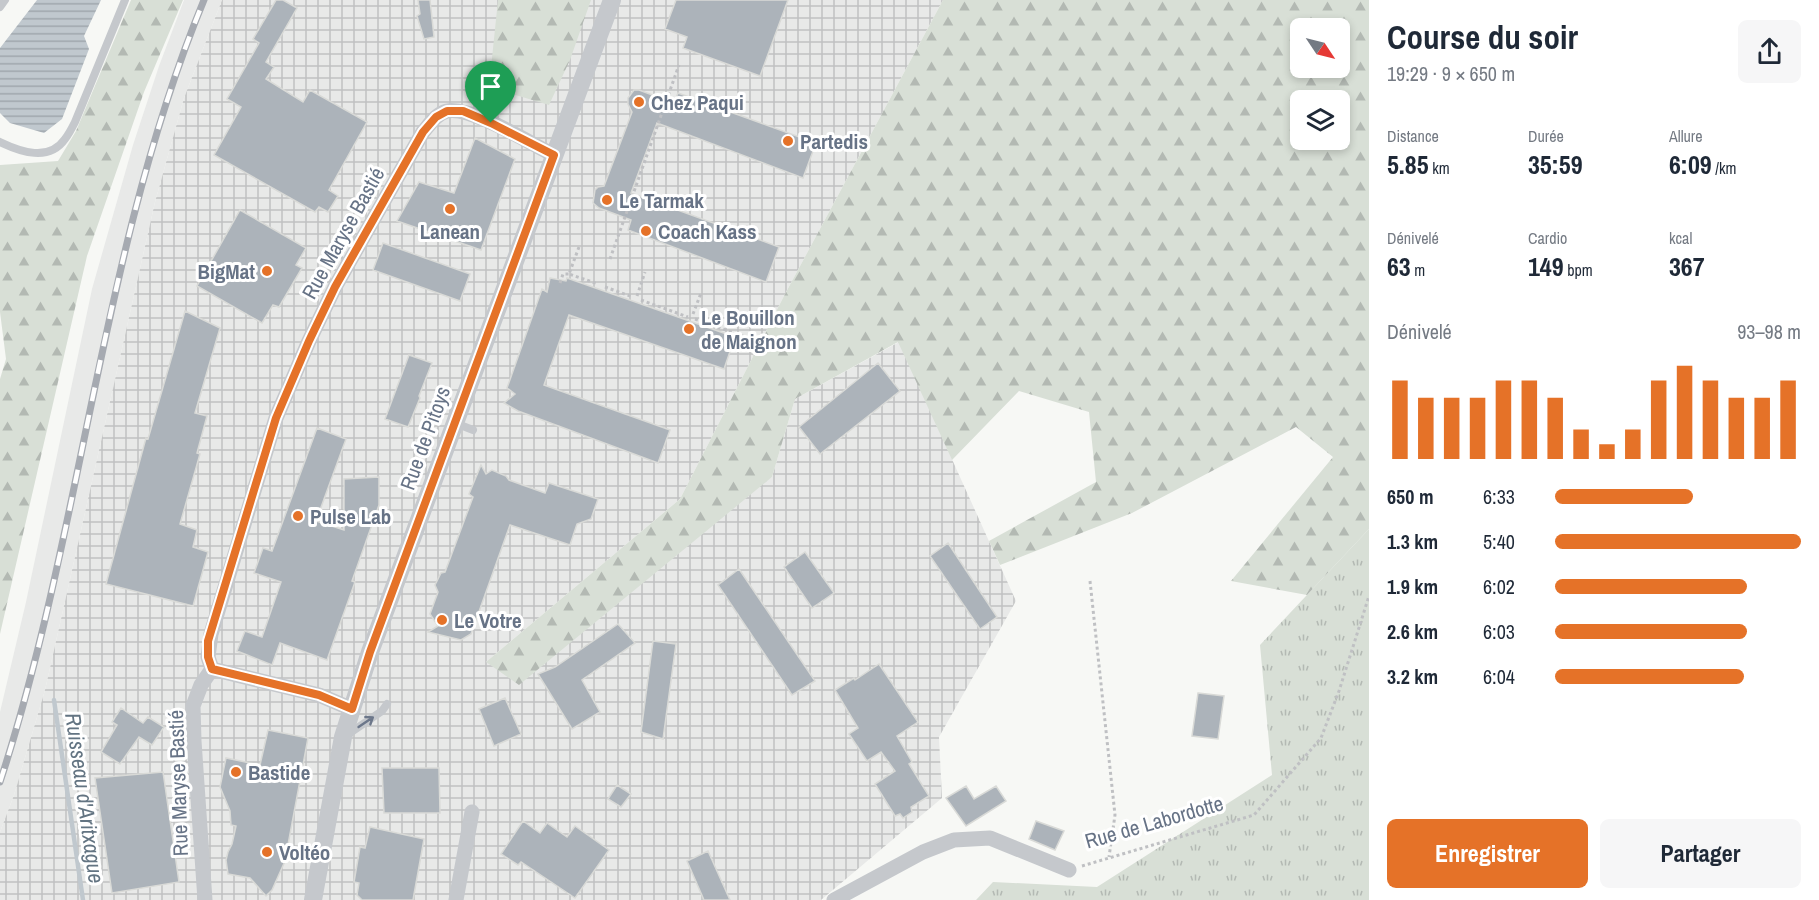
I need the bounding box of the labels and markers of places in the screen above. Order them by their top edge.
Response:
pin [465,61,516,123]
place label: Chez Paqui [651,88,744,117]
marker: Chez Paqui [632,95,646,109]
place label: Partedis [800,127,868,156]
marker: Partedis [781,134,795,148]
place label: Le Tarmak [619,186,704,215]
marker: Le Tarmak [600,193,614,207]
marker: Lanean [443,202,457,216]
place label: Lanean [420,217,480,246]
place label: Coach Kass [658,217,757,246]
marker: Coach Kass [639,224,653,238]
place label: BigMat [198,257,255,286]
marker: BigMat [260,264,274,278]
place label: Le Bouillon de Maignon [701,303,797,356]
marker: Le Bouillon de Maignon [682,322,696,336]
place label: Pulse Lab [310,502,391,531]
marker: Pulse Lab [291,509,305,523]
place label: Le Votre [454,606,522,635]
marker: Le Votre [435,613,449,627]
place label: Bastide [248,758,310,787]
marker: Bastide [229,765,243,779]
place label: Voltéo [279,838,330,867]
marker: Voltéo [260,845,274,859]

